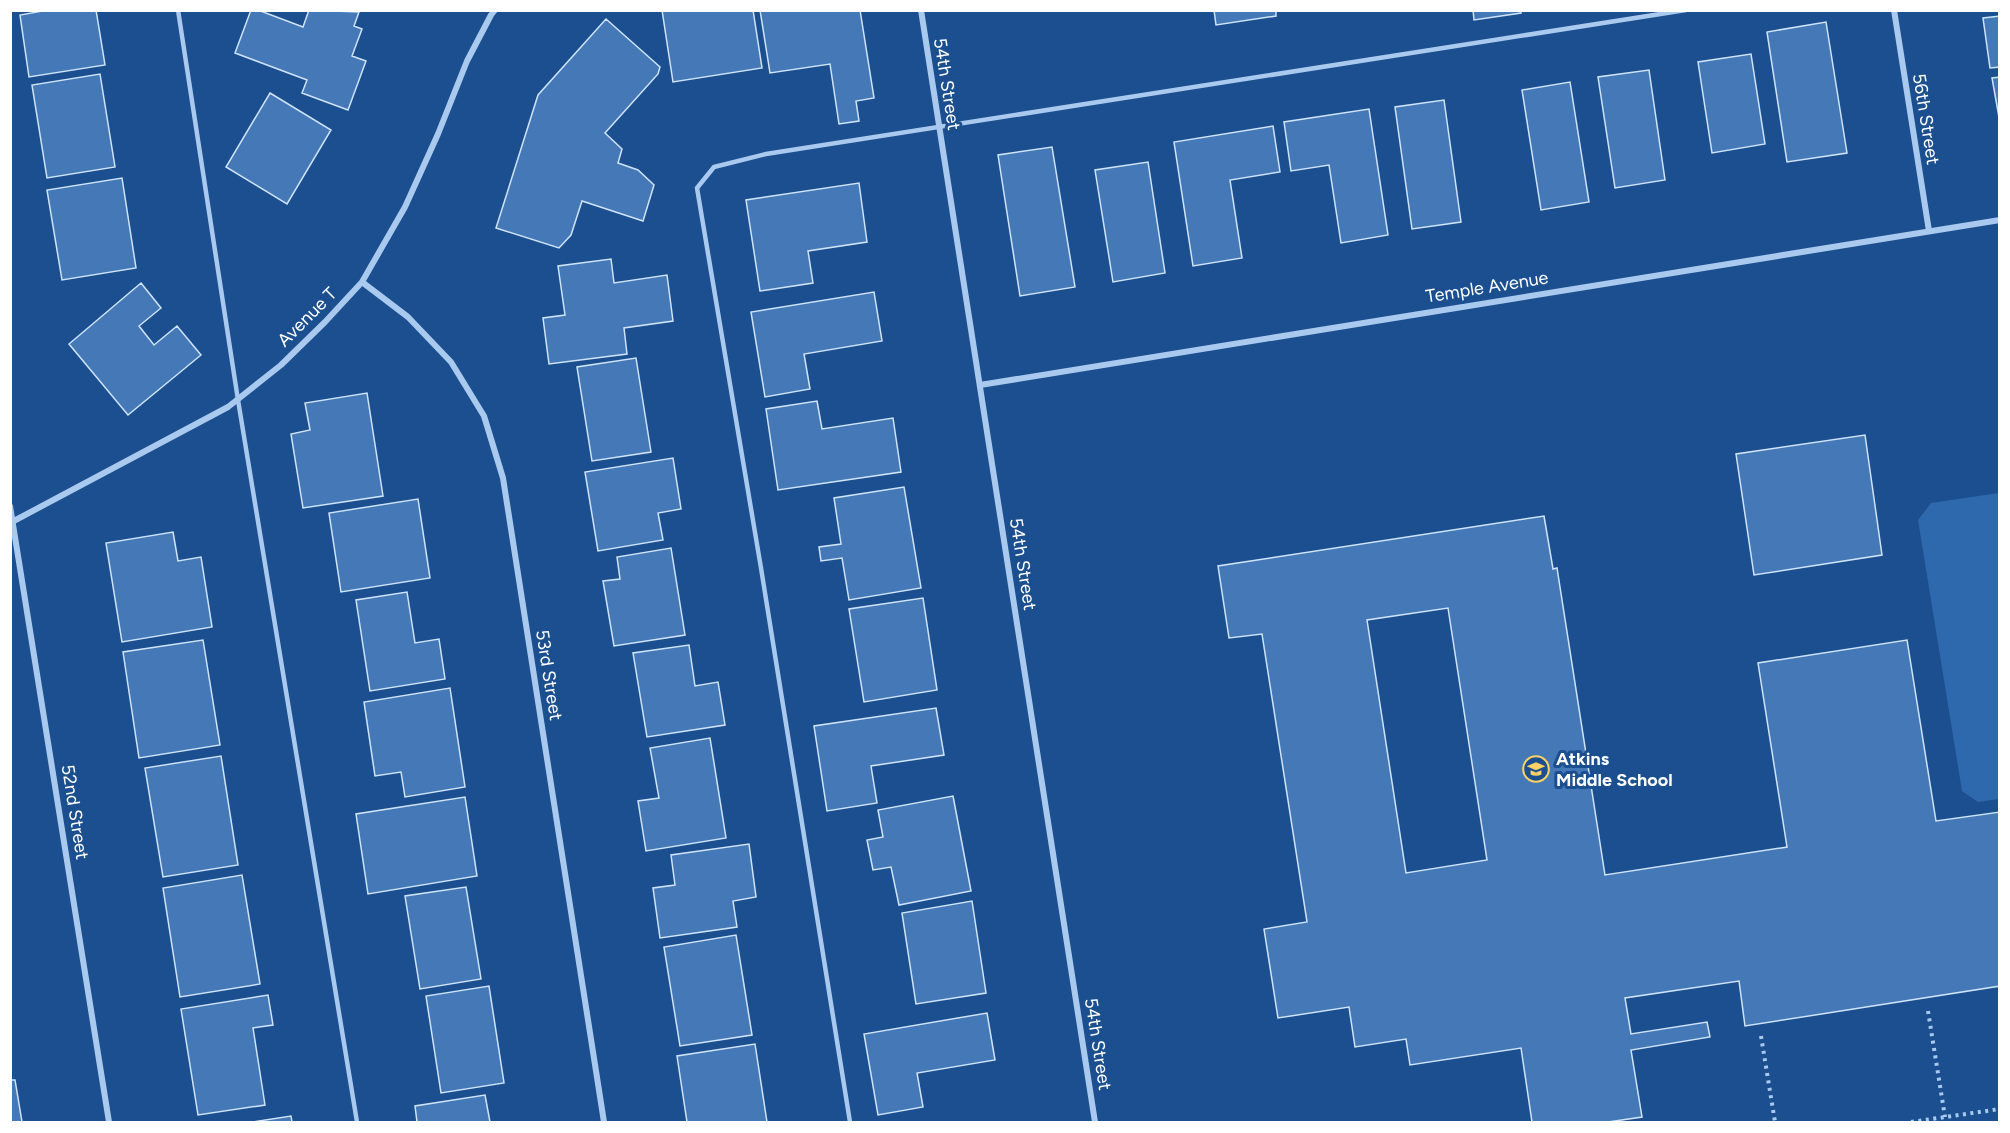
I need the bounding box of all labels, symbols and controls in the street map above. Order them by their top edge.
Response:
street label: 54th Street [929,36,965,132]
street label: 56th Street [1908,72,1944,166]
street label: Temple Avenue [1424,266,1550,308]
street label: Avenue T [273,283,341,351]
street label: 54th Street [1005,516,1041,612]
street label: 53rd Street [531,628,567,722]
place label: Atkins Middle School [1556,748,1673,791]
school or university icon: Atkins Middle School [1521,754,1551,784]
street label: 52nd Street [57,763,93,861]
street label: 54th Street [1080,996,1116,1092]

